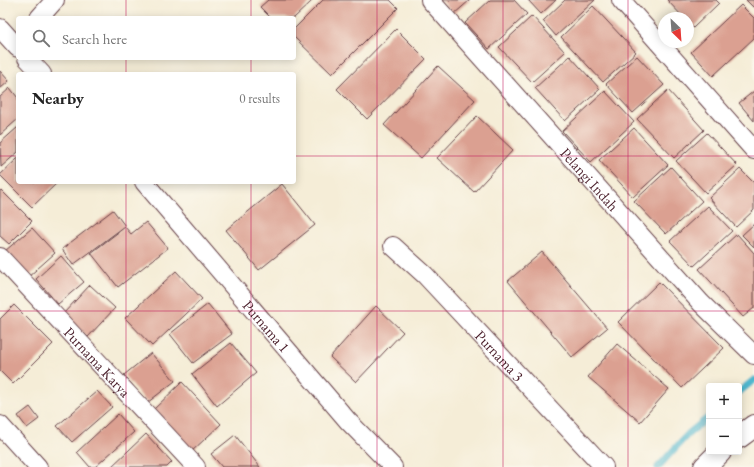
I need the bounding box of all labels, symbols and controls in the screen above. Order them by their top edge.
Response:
north arrow [658,12,694,48]
search box [16,16,296,60]
icon: search [30,27,52,49]
text: Search here [62,29,127,48]
text: Nearby [32,87,84,109]
text: 0 results [239,90,280,107]
street label: Pelangi Indah [557,143,623,215]
street label: Purnama 1 [239,296,294,356]
street label: Purnama Karya [60,322,135,401]
street label: Purnama 3 [471,326,528,385]
map controls [706,383,742,455]
button: + [706,383,742,419]
button: − [706,419,742,455]

